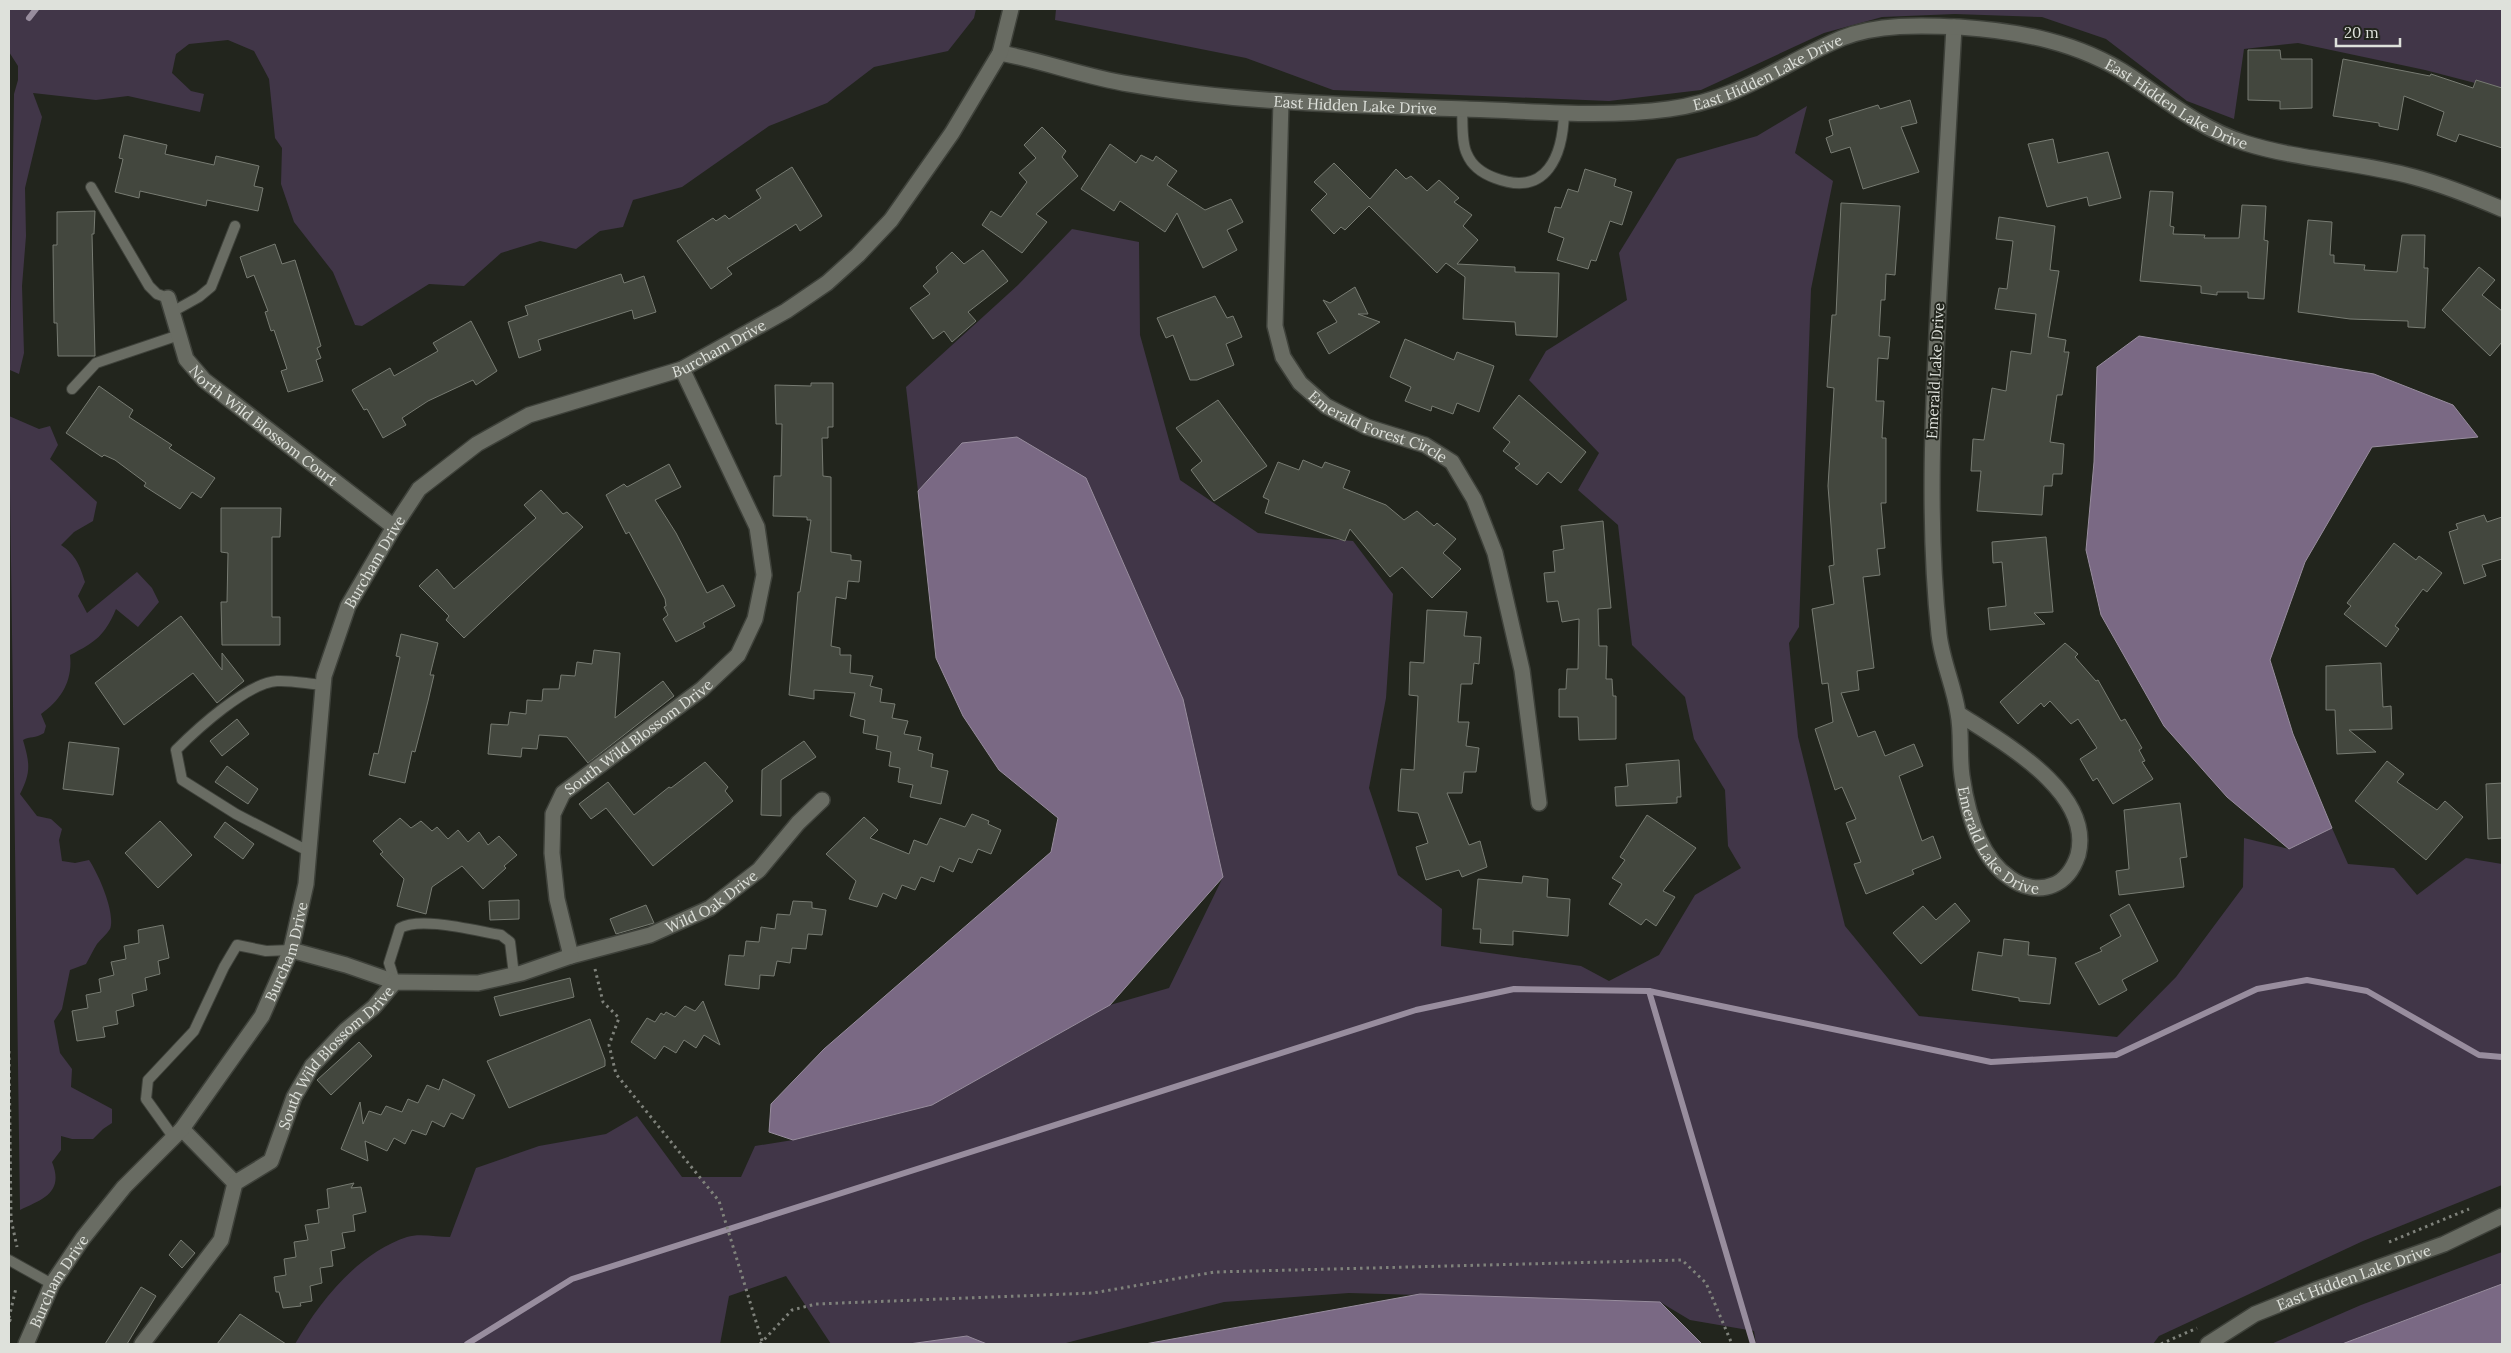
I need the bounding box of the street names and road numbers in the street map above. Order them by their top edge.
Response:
street label: East Hidden Lake Drive [1691,30,1845,114]
street label: East Hidden Lake Drive [2102,54,2250,153]
street label: East Hidden Lake Drive [1273,91,1437,117]
street label: Emerald Lake Drive [1922,302,1948,440]
street label: Burcham Drive [670,315,769,381]
street label: North Wild Blossom Court [185,361,342,490]
street label: Emerald Forest Circle [1305,386,1451,466]
street label: Burcham Drive [340,511,409,611]
street label: South Wild Blossom Drive [560,675,716,798]
street label: Emerald Lake Drive [1954,785,2040,898]
street label: Wild Oak Drive [662,866,761,936]
street label: Burcham Drive [260,900,311,1004]
street label: South Wild Blossom Drive [274,982,398,1132]
street label: Burcham Drive [25,1231,92,1330]
street label: East Hidden Lake Drive [2273,1240,2433,1314]

